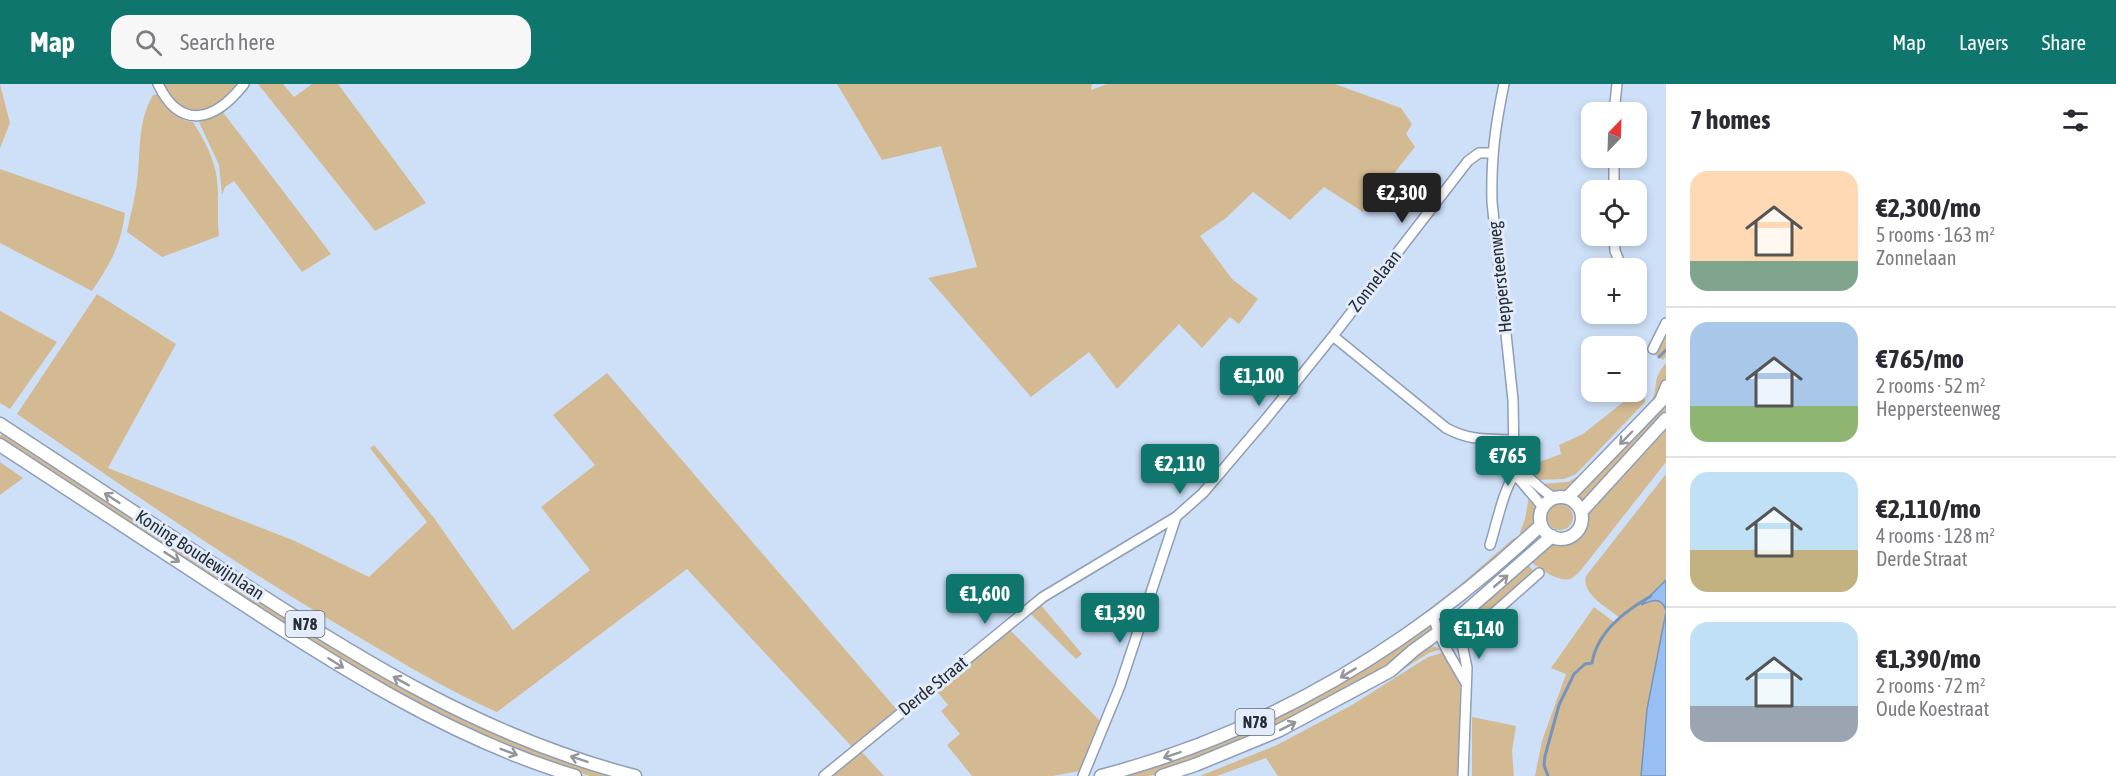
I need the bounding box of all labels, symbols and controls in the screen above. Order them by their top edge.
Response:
search box [111,15,531,69]
text: Map [30,26,75,58]
icon: search [132,26,165,59]
text: Search here [180,29,275,55]
text: Map [1892,30,1926,54]
text: Layers [1959,30,2009,54]
text: Share [2042,30,2086,54]
north arrow [1581,102,1647,168]
map controls [1581,102,1647,402]
icon: filters [2059,104,2092,137]
text: 7 homes [1690,105,1770,135]
pin: €2,300 [1353,173,1451,224]
button: locate [1581,180,1647,246]
text: €2,300 [1377,181,1427,204]
text: €2,300/mo [1876,193,1981,223]
icon: home [1738,195,1810,267]
street label: Heppersteenweg [1483,220,1516,334]
text: 5 rooms · 163 m² [1876,223,1995,246]
street label: Zonnelaan [1344,246,1405,316]
text: Zonnelaan [1876,246,1956,269]
button: + [1581,258,1647,324]
button: − [1581,336,1647,402]
text: €765/mo [1876,344,1964,374]
icon: home [1738,346,1810,418]
pin: €1,100 [1210,356,1308,407]
text: €1,100 [1234,364,1284,387]
text: 2 rooms · 52 m² [1876,374,1986,397]
text: Heppersteenweg [1876,397,2000,420]
one-way arrow [1619,431,1633,446]
pin: €765 [1472,436,1544,487]
pin: €2,110 [1131,444,1229,495]
text: €765 [1489,444,1527,467]
text: €2,110 [1155,452,1205,475]
one-way arrow [104,491,121,503]
text: €2,110/mo [1876,494,1981,524]
icon: home [1738,496,1810,568]
street label: Koning Boudewijnlaan [132,505,268,604]
text: 4 rooms · 128 m² [1876,524,1995,547]
text: Derde Straat [1876,547,1968,570]
one-way arrow [163,552,180,564]
pin: €1,600 [936,574,1034,625]
one-way arrow [1493,574,1508,588]
text: €1,600 [960,582,1010,605]
pin: €1,390 [1071,593,1169,644]
text: €1,390 [1095,601,1145,624]
pin: €1,140 [1430,609,1528,660]
road number: N78 [286,611,324,637]
text: €1,140 [1454,617,1504,640]
text: €1,390/mo [1876,644,1981,674]
icon: home [1738,646,1810,718]
street label: Derde Straat [894,652,971,720]
one-way arrow [327,658,344,670]
one-way arrow [1340,668,1357,680]
text: 2 rooms · 72 m² [1876,674,1986,697]
one-way arrow [393,675,410,687]
text: Oude Koestraat [1876,697,1989,720]
road number: N78 [1236,709,1274,735]
one-way arrow [1278,720,1296,731]
one-way arrow [499,747,518,758]
one-way arrow [1163,750,1182,761]
one-way arrow [570,753,589,764]

